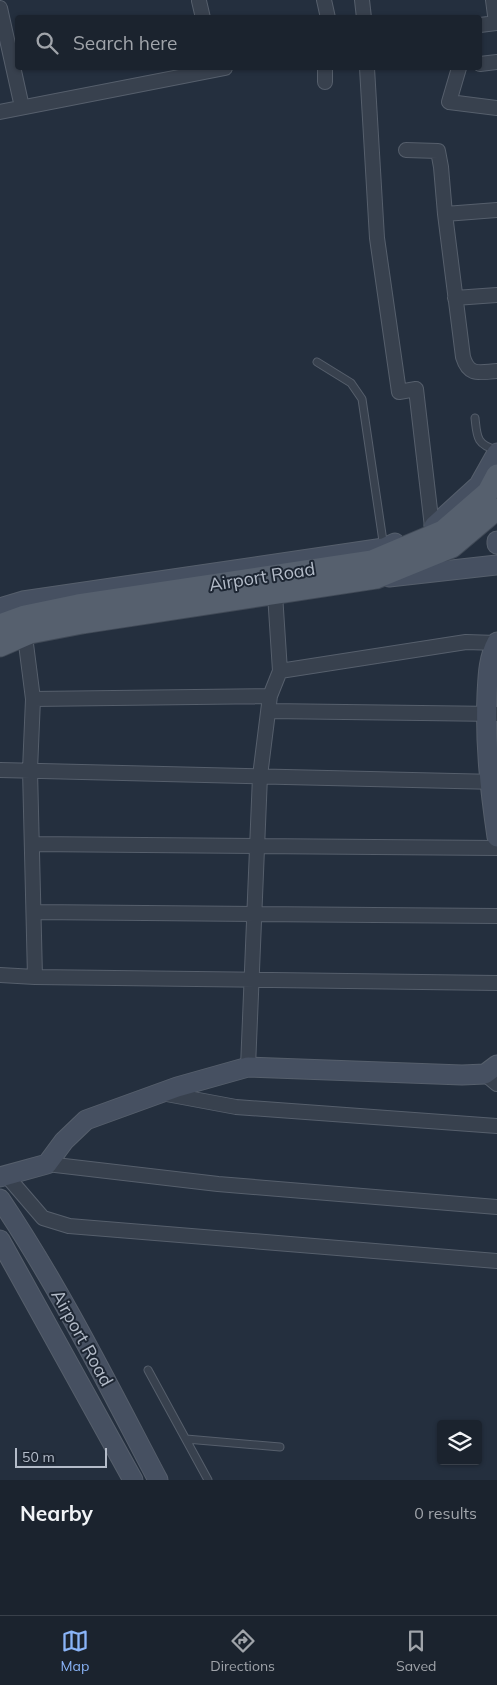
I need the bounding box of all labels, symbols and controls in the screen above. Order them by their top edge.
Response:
search box [15,15,482,70]
icon: search [33,29,61,57]
text: Search here [73,31,177,55]
street label: Airport Road [207,557,317,596]
street label: Airport Road [46,1285,118,1390]
map controls [437,1420,482,1465]
button: layers [437,1420,482,1465]
scale bar [15,1445,108,1468]
text: 50 m [22,1448,55,1466]
text: Nearby [20,1500,93,1526]
text: 0 results [414,1503,477,1523]
tab: Map [61,1627,89,1675]
tab: Directions [210,1627,275,1675]
tab: Saved [396,1627,436,1675]

